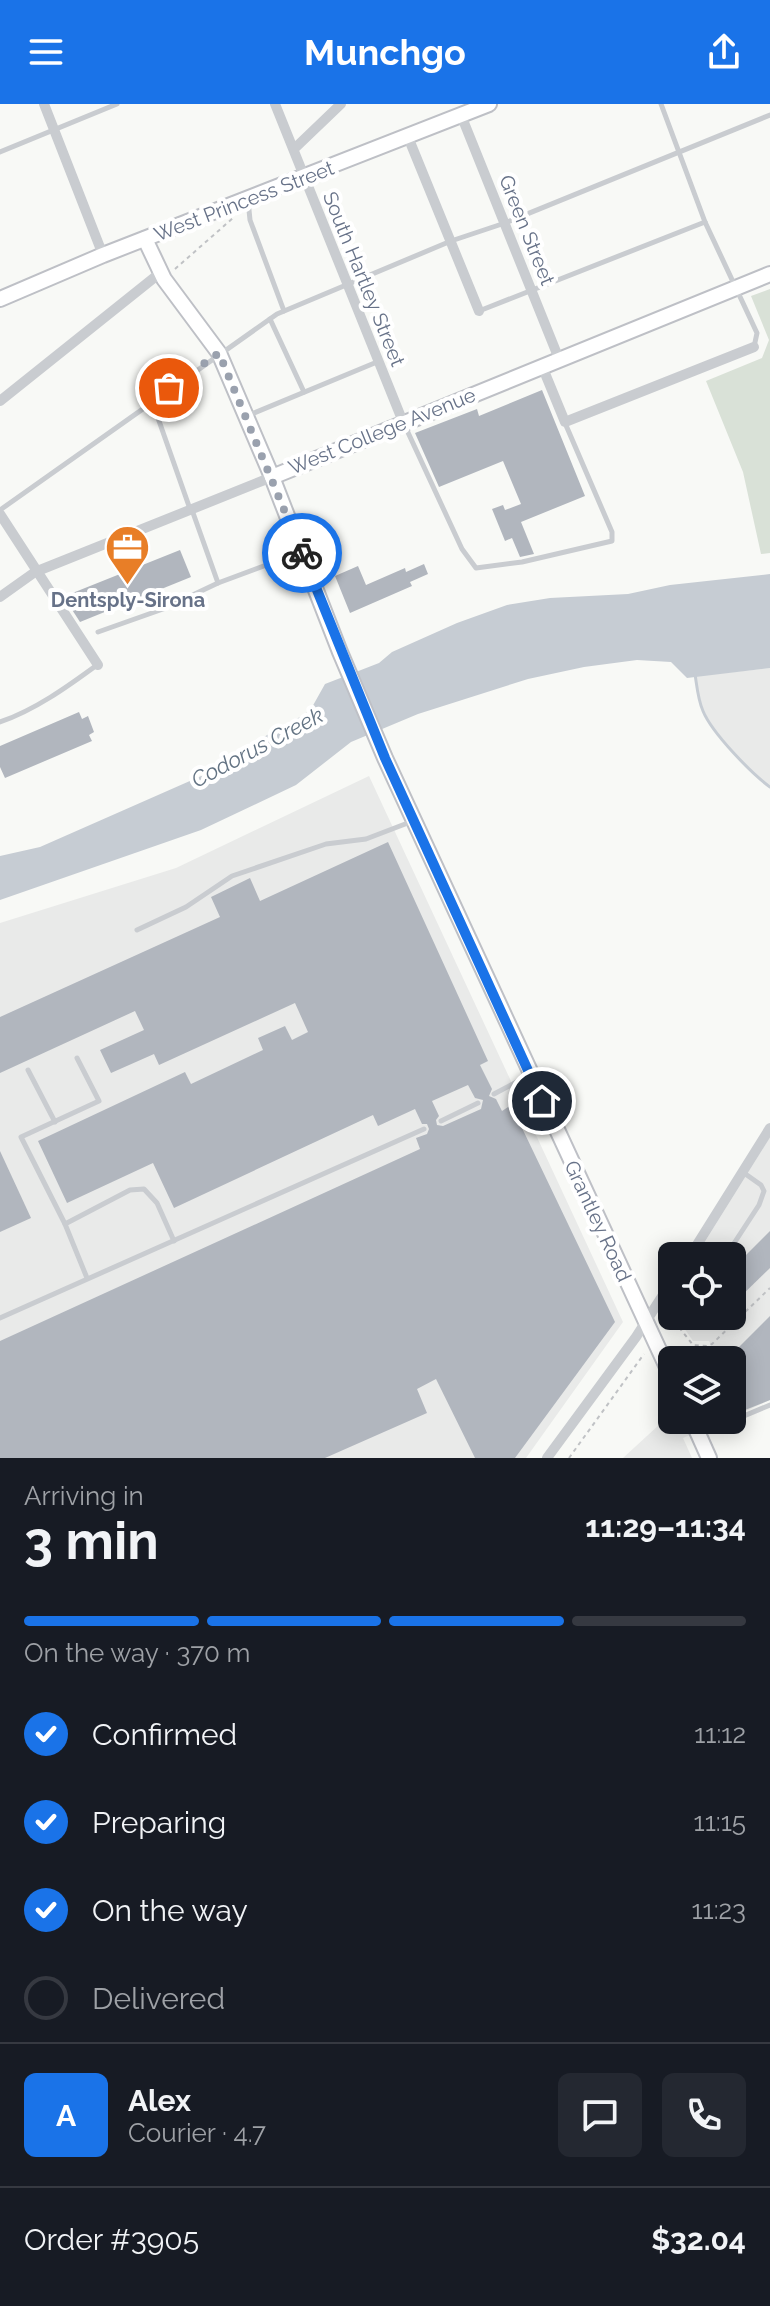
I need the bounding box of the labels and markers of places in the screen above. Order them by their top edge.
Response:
pin [135,354,203,422]
office icon: Dentsply-Sirona [104,524,152,587]
place label: Dentsply-Sirona [51,588,205,612]
pin [508,1067,576,1135]

